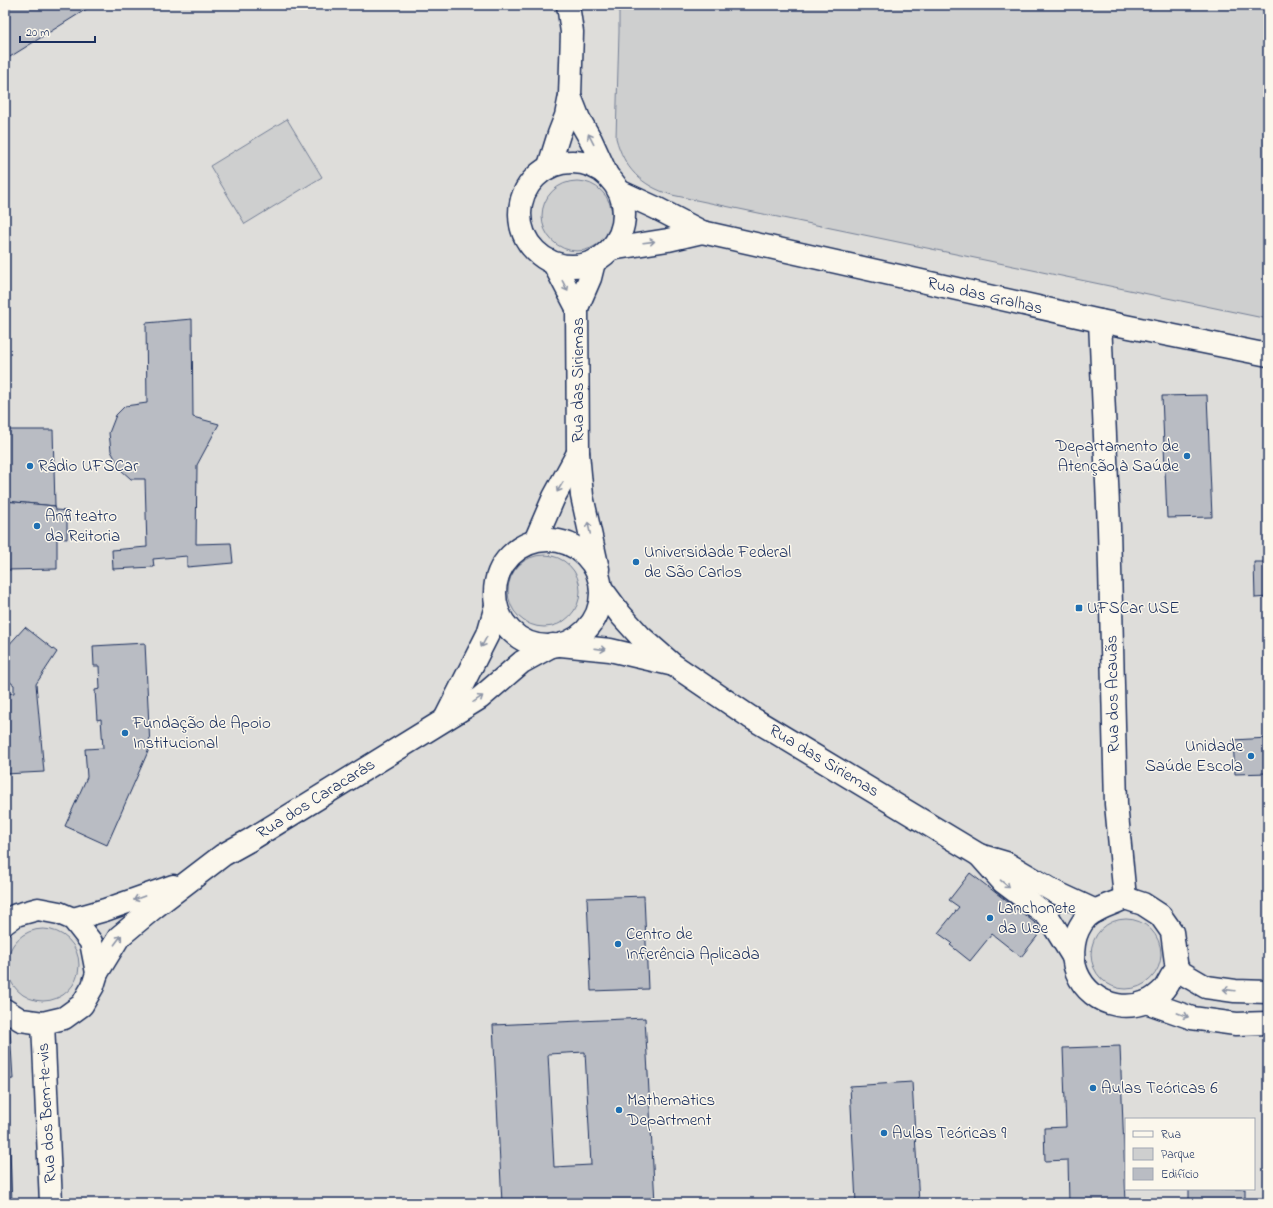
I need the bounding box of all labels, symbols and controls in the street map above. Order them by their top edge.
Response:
scale bar [20,18,95,44]
text: 20 m [26,24,49,42]
one-way arrow [586,133,594,145]
one-way arrow [642,239,655,246]
street label: Rua das Gralhas [925,271,1045,321]
one-way arrow [562,280,570,292]
street label: Rua das Siriemas [566,317,591,443]
place label: Departamento de Atenção à Saúde [1054,434,1179,479]
marker: Departamento de Atenção à Saúde [1182,451,1192,461]
place label: Rádio UFSCar [38,454,139,479]
marker: Rádio UFSCar [25,461,35,471]
one-way arrow [555,481,563,493]
place label: Anfiteatro da Reitoria [45,504,120,549]
marker: Anfiteatro da Reitoria [32,521,42,531]
one-way arrow [585,522,593,535]
place label: Universidade Federal de São Carlos [644,540,791,585]
marker: Universidade Federal de São Carlos [631,557,641,567]
place label: UFSCar USE [1087,596,1180,621]
marker: UFSCar USE [1074,603,1084,613]
street label: Rua dos Acauãs [1099,635,1127,753]
one-way arrow [479,636,487,648]
one-way arrow [593,645,606,653]
one-way arrow [472,695,483,703]
place label: Fundação de Apoio Institucional [132,711,271,756]
street label: Rua das Siriemas [764,718,884,804]
marker: Fundação de Apoio Institucional [120,728,130,738]
place label: Unidade Saúde Escola [1145,734,1243,779]
marker: Unidade Saúde Escola [1246,751,1256,761]
street label: Rua dos Caracarás [252,752,380,846]
one-way arrow [1000,879,1010,888]
one-way arrow [132,895,145,902]
place label: Lanchonete da Use [998,896,1076,941]
marker: Lanchonete da Use [985,913,995,923]
place label: Centro de Inferência Aplicada [626,922,760,967]
one-way arrow [114,934,122,945]
marker: Centro de Inferência Aplicada [613,939,623,949]
one-way arrow [1223,986,1236,994]
one-way arrow [1176,1012,1189,1019]
street label: Rua dos Bem-te-vis [31,1042,63,1184]
place label: Aulas Teóricas 6 [1101,1076,1218,1101]
marker: Aulas Teóricas 6 [1088,1083,1098,1093]
place label: Mathematics Department [626,1088,715,1133]
marker: Mathematics Department [614,1105,624,1115]
legend [1125,1118,1255,1190]
place label: Aulas Teóricas 9 [892,1121,1006,1146]
text: Rua [1161,1126,1181,1144]
marker: Aulas Teóricas 9 [879,1128,889,1138]
text: Parque [1161,1146,1195,1164]
text: Edifício [1161,1166,1199,1184]

